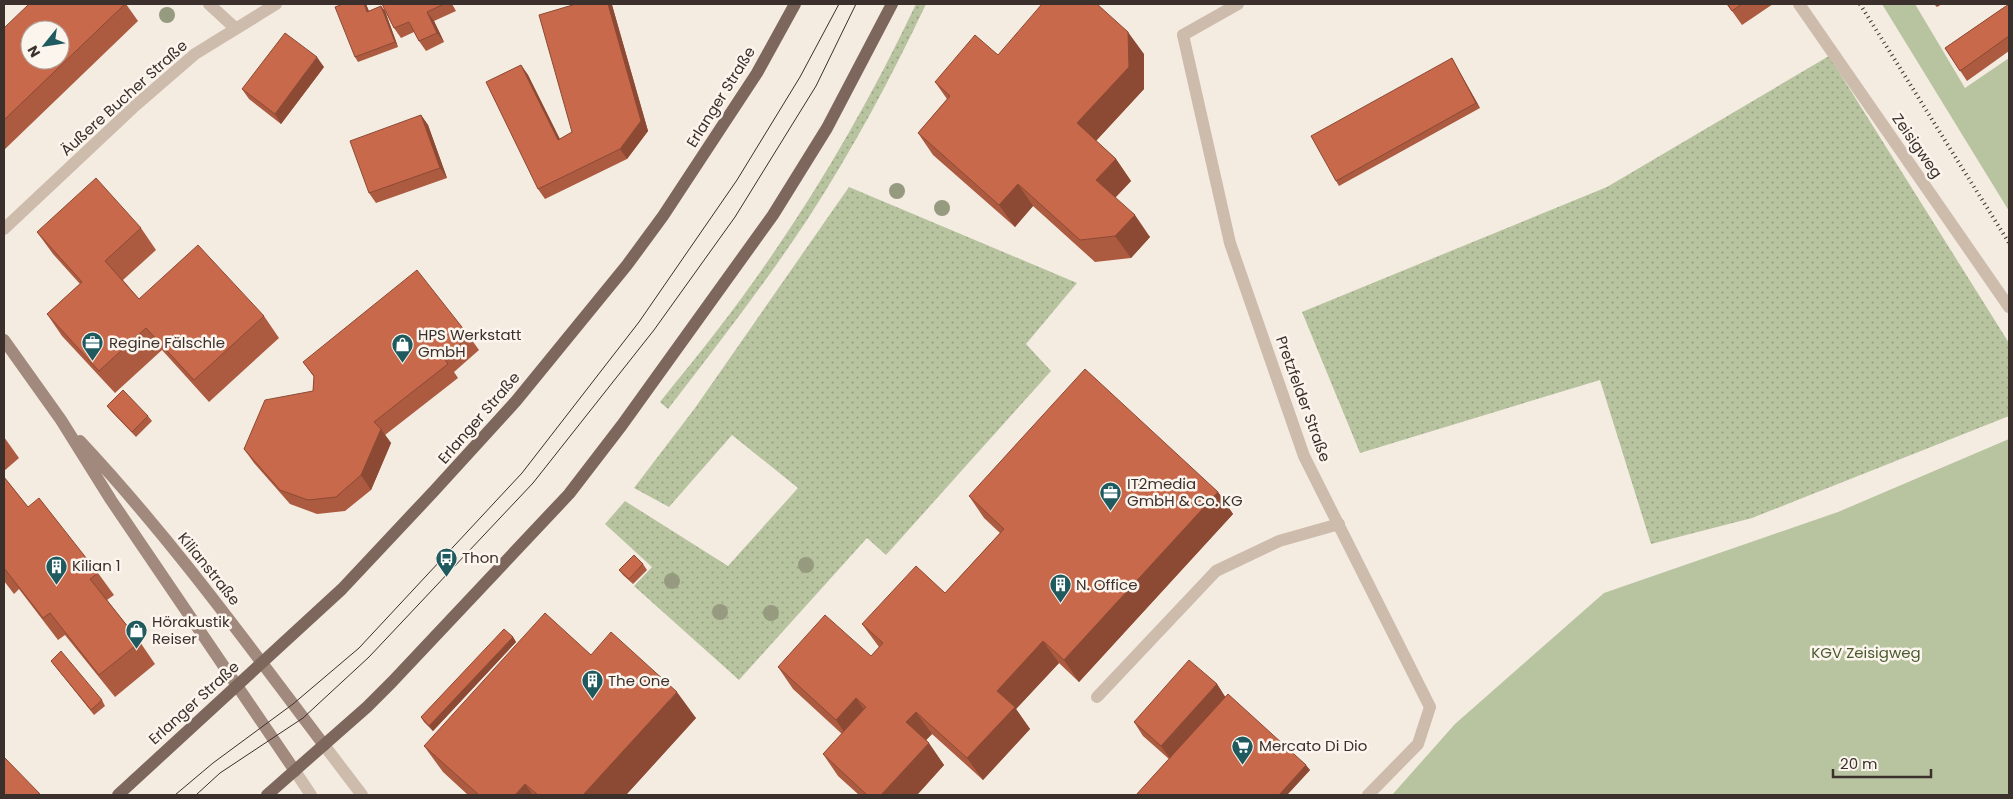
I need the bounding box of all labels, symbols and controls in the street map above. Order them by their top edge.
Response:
north arrow [20,20,70,70]
street label: Äußere Bucher Straße [56,35,192,160]
text: N [22,42,45,61]
street label: Erlanger Straße [681,42,760,151]
street label: Zeisigweg [1887,109,1947,182]
place label: HPS Werkstatt GmbH [418,324,522,362]
office icon: Regine Fälschle [81,331,105,362]
place label: Regine Fälschle [109,332,225,353]
shop icon: HPS Werkstatt GmbH [390,332,414,363]
street label: Pretzfelder Straße [1271,333,1336,465]
street label: Erlanger Straße [433,367,524,468]
place label: IT2media GmbH & Co. KG [1127,473,1243,511]
office icon: IT2media GmbH & Co. KG [1099,481,1123,512]
street label: Kilianstraße [173,528,245,610]
bus stop icon: Thon [434,546,458,577]
place label: Thon [462,547,499,568]
building icon: Kilian 1 [44,554,68,585]
place label: Kilian 1 [72,555,121,576]
building icon: N. Office [1048,573,1072,604]
place label: N. Office [1076,574,1137,595]
place label: Hörakustik Reiser [152,611,230,649]
shop icon: Hörakustik Reiser [124,619,148,650]
park label: KGV Zeisigweg [1811,642,1921,663]
street label: Erlanger Straße [144,656,244,749]
building icon: The One [580,669,604,700]
place label: The One [608,670,670,691]
supermarket icon: Mercato Di Dio [1231,734,1255,765]
place label: Mercato Di Dio [1259,735,1367,756]
scale bar [1833,746,1930,778]
text: 20 m [1840,753,1878,774]

